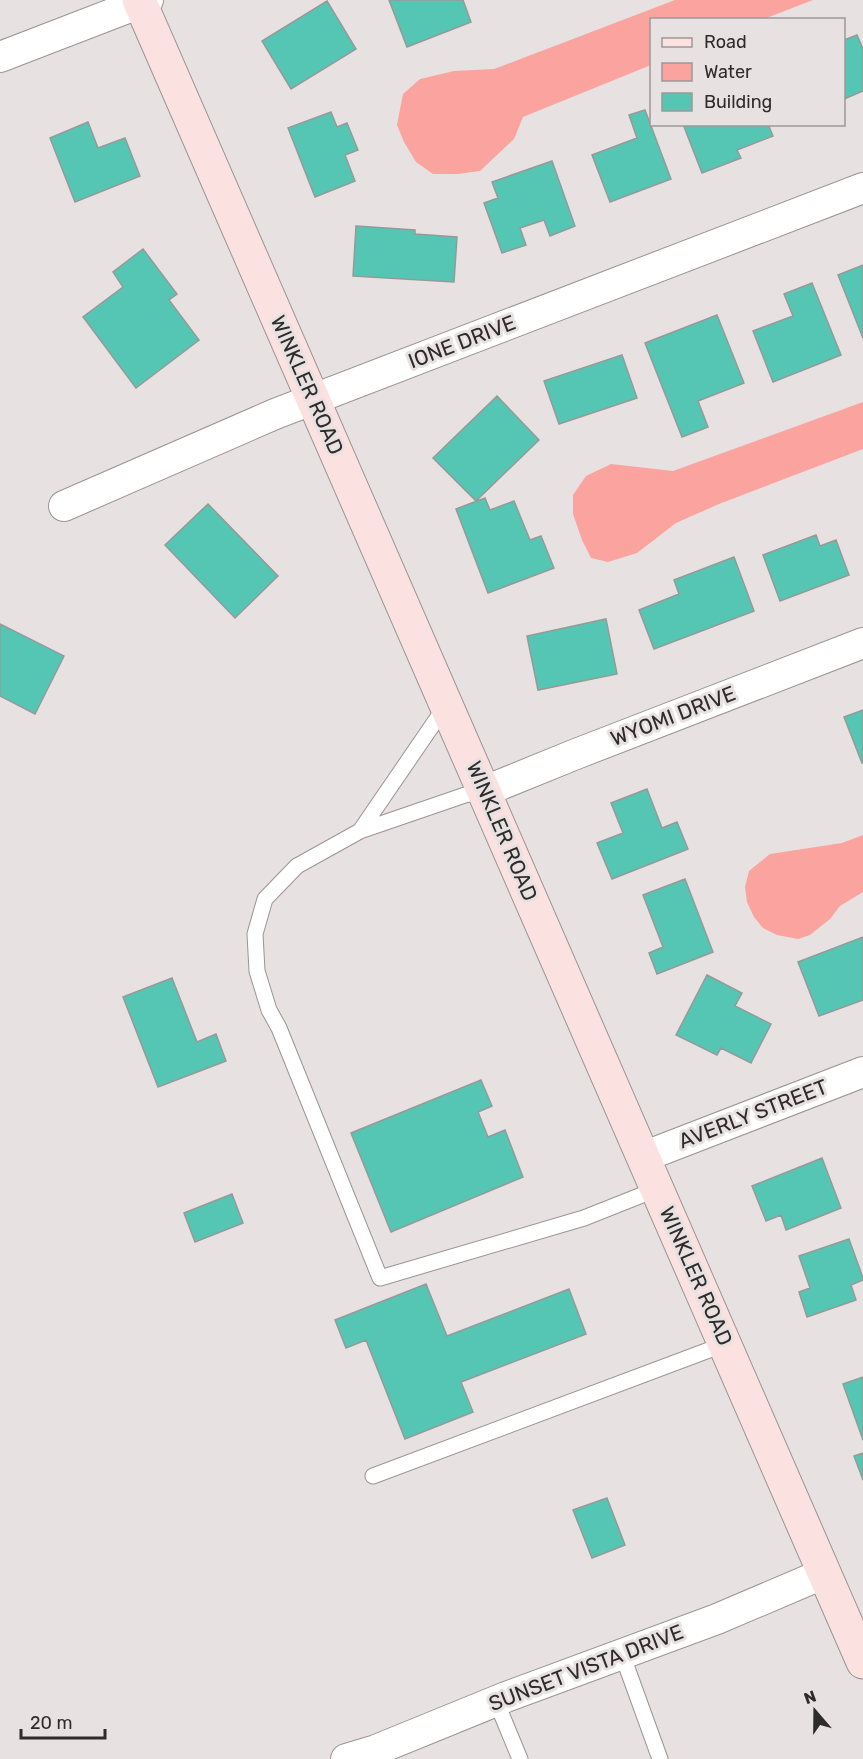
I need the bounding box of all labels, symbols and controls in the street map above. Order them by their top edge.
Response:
legend [650,18,845,126]
text: Road [704,31,747,53]
text: Water [704,61,752,83]
text: Building [704,91,772,113]
street label: IONE DRIVE [405,310,519,373]
street label: WINKLER ROAD [266,311,349,458]
street label: WYOMI DRIVE [607,680,739,751]
street label: WINKLER ROAD [462,757,543,904]
street label: AVERLY STREET [675,1074,831,1153]
street label: WINKLER ROAD [655,1202,738,1349]
street label: SUNSET VISTA DRIVE [485,1619,687,1716]
north arrow [785,1681,845,1741]
text: N [801,1686,819,1708]
scale bar [21,1702,105,1740]
text: 20 m [30,1712,72,1734]

